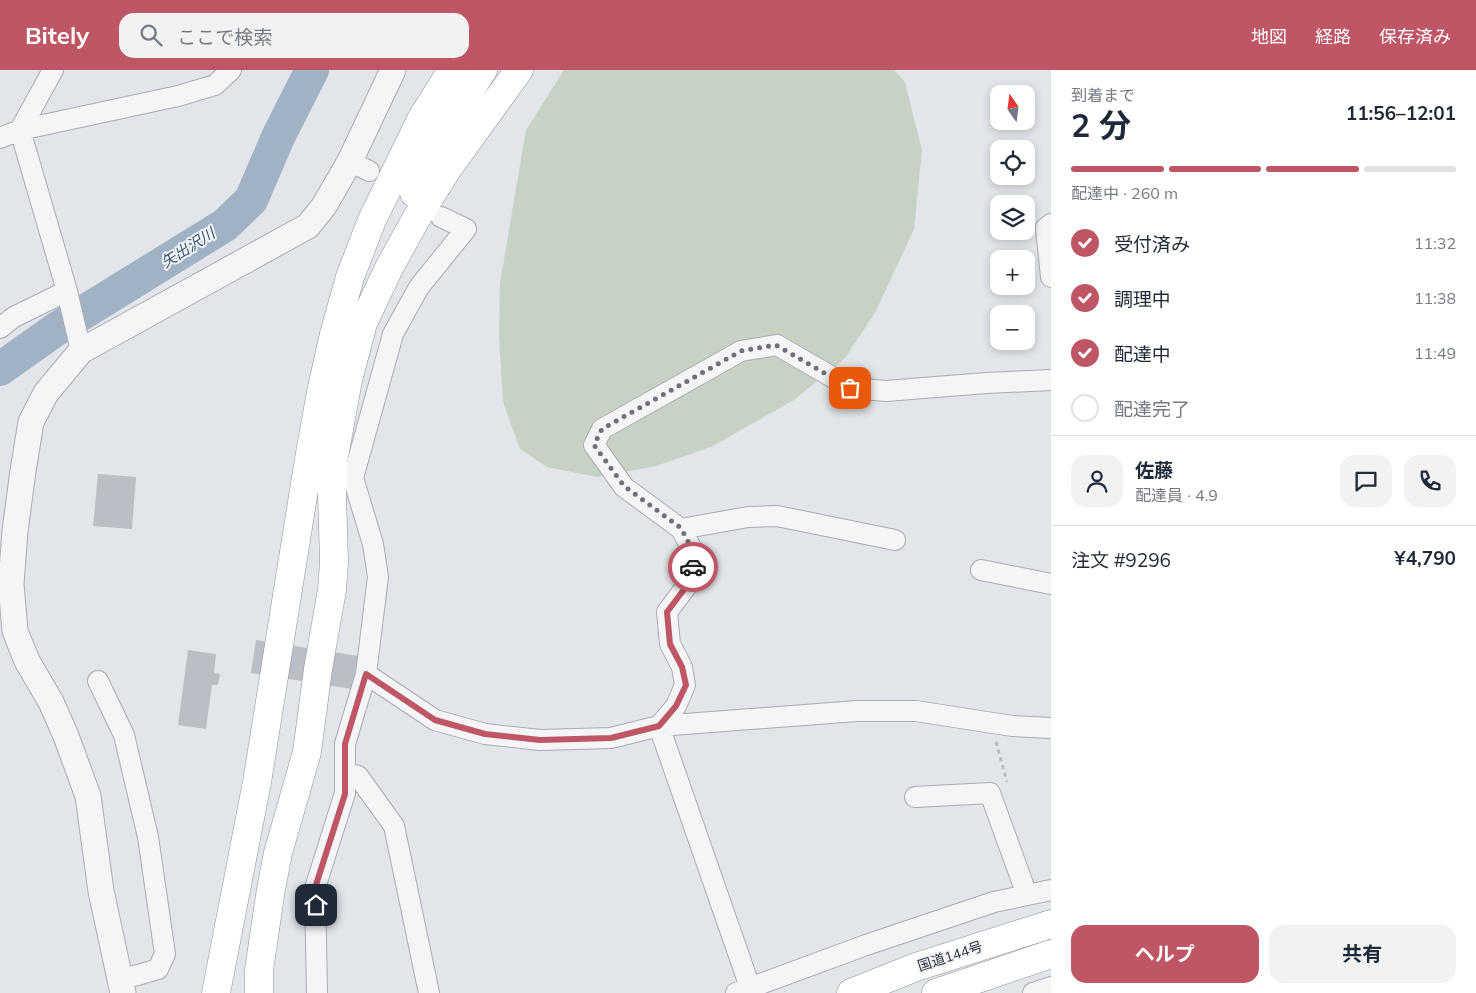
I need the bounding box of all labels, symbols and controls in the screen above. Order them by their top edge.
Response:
search box [119,13,469,58]
text: Bitely [25,20,89,50]
icon: search [137,21,165,49]
text: ここで検索 [177,25,272,49]
text: 地図 [1251,25,1287,48]
text: 経路 [1315,25,1351,48]
text: 保存済み [1379,25,1451,48]
north arrow [990,85,1035,130]
map controls [990,85,1035,350]
text: 到着まで [1071,85,1135,105]
text: 11:56–12:01 [1346,101,1456,125]
text: 2 分 [1071,105,1131,145]
button: locate [990,140,1035,185]
text: 配達中 · 260 m [1071,183,1178,203]
button: layers [990,195,1035,240]
water label: 矢出沢川 [157,223,220,272]
icon: check [1071,229,1099,257]
text: 受付済み [1114,232,1190,256]
text: 11:32 [1414,233,1456,253]
button: + [990,250,1035,295]
icon: check [1071,284,1099,312]
text: 調理中 [1114,287,1171,311]
text: 11:38 [1414,288,1456,308]
button: − [990,305,1035,350]
icon: check [1071,339,1099,367]
text: 配達中 [1114,342,1171,366]
text: 11:49 [1414,343,1456,363]
pin [829,367,871,409]
icon: bag [836,374,864,402]
text: 配達完了 [1114,397,1190,421]
button: person [1071,455,1123,507]
button: chat [1340,455,1392,507]
button: phone [1404,455,1456,507]
text: 佐藤 [1135,458,1173,482]
text: 配達員 · 4.9 [1135,485,1218,505]
courier [668,542,718,592]
text: ¥4,790 [1394,546,1456,570]
text: 注文 #9296 [1071,548,1171,572]
icon: car [679,553,707,581]
pin [295,884,337,926]
icon: home [302,891,330,919]
button: ヘルプ [1071,925,1259,983]
button: 共有 [1269,925,1456,983]
street label: 国道144号 [915,937,985,975]

